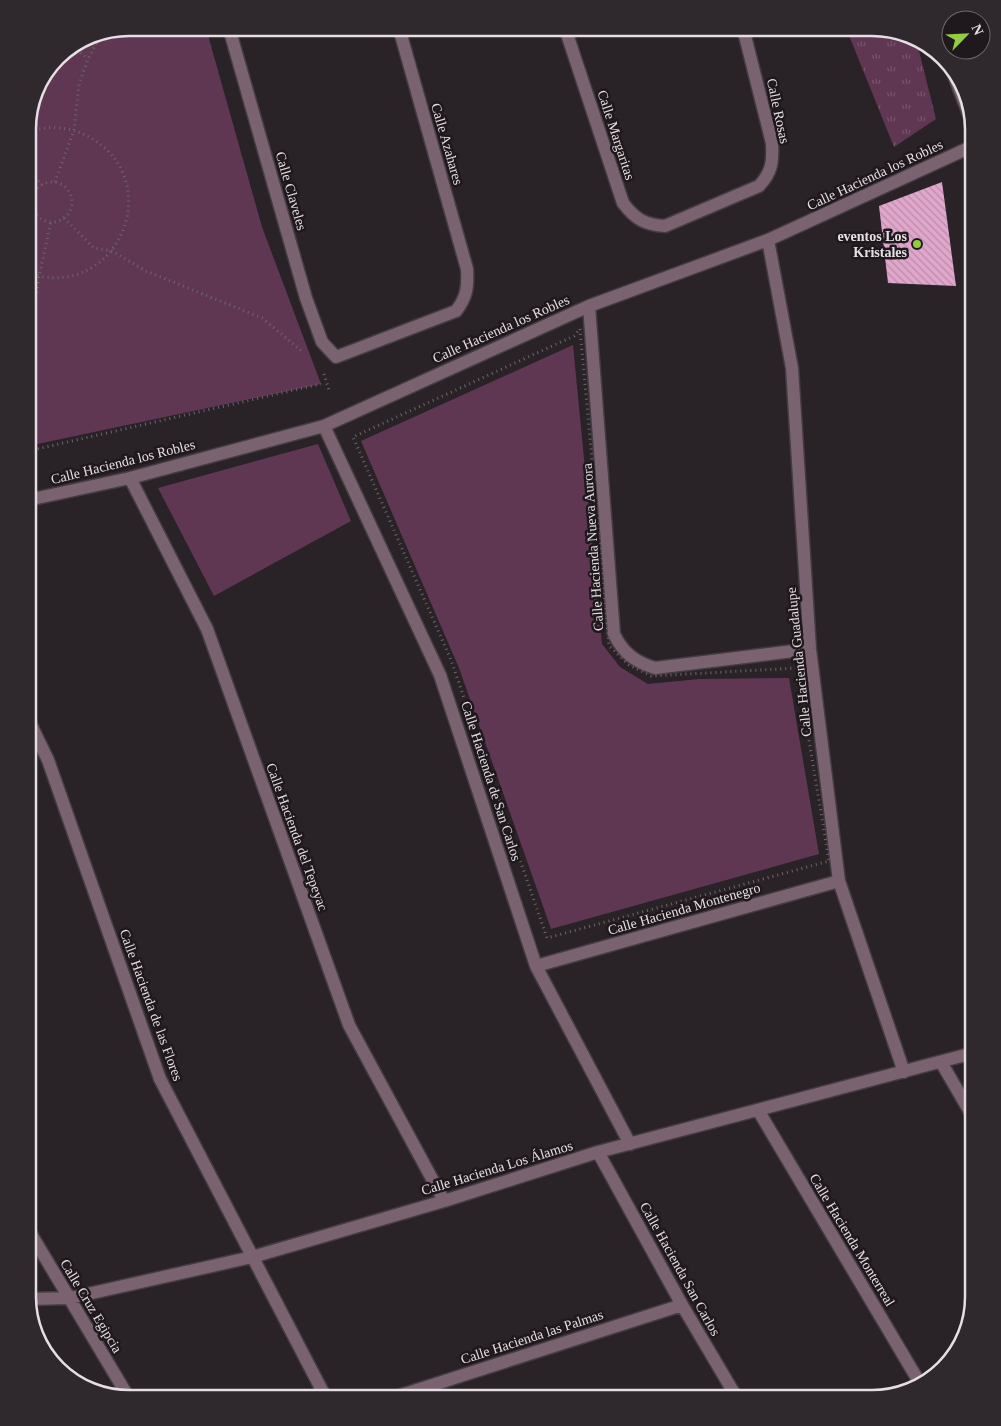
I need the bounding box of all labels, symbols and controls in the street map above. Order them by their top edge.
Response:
north arrow [941,10,991,60]
text: N [969,22,986,38]
street label: Calle Rosas [764,77,792,145]
street label: Calle Margaritas [594,88,638,182]
street label: Calle Azahares [428,101,466,187]
street label: Calle Hacienda los Robles [805,137,945,213]
street label: Calle Claveles [273,150,309,232]
place label: eventos Los Kristales [837,229,908,260]
marker: eventos Los Kristales [911,238,923,250]
street label: Calle Hacienda los Robles [430,292,572,366]
street label: Calle Hacienda los Robles [49,437,197,487]
street label: Calle Hacienda Nueva Aurora [580,462,606,631]
street label: Calle Hacienda Guadalupe [784,587,814,737]
street label: Calle Hacienda de San Carlos [458,699,524,863]
street label: Calle Hacienda del Tepeyac [263,761,331,913]
street label: Calle Hacienda Montenegro [606,880,762,938]
street label: Calle Hacienda de las Flores [117,927,185,1083]
street label: Calle Hacienda Los Álamos [419,1137,574,1198]
street label: Calle Hacienda Monterreal [807,1171,898,1309]
street label: Calle Hacienda San Carlos [637,1200,723,1338]
street label: Calle Cruz Egipcia [57,1256,125,1356]
street label: Calle Hacienda las Palmas [459,1307,605,1367]

